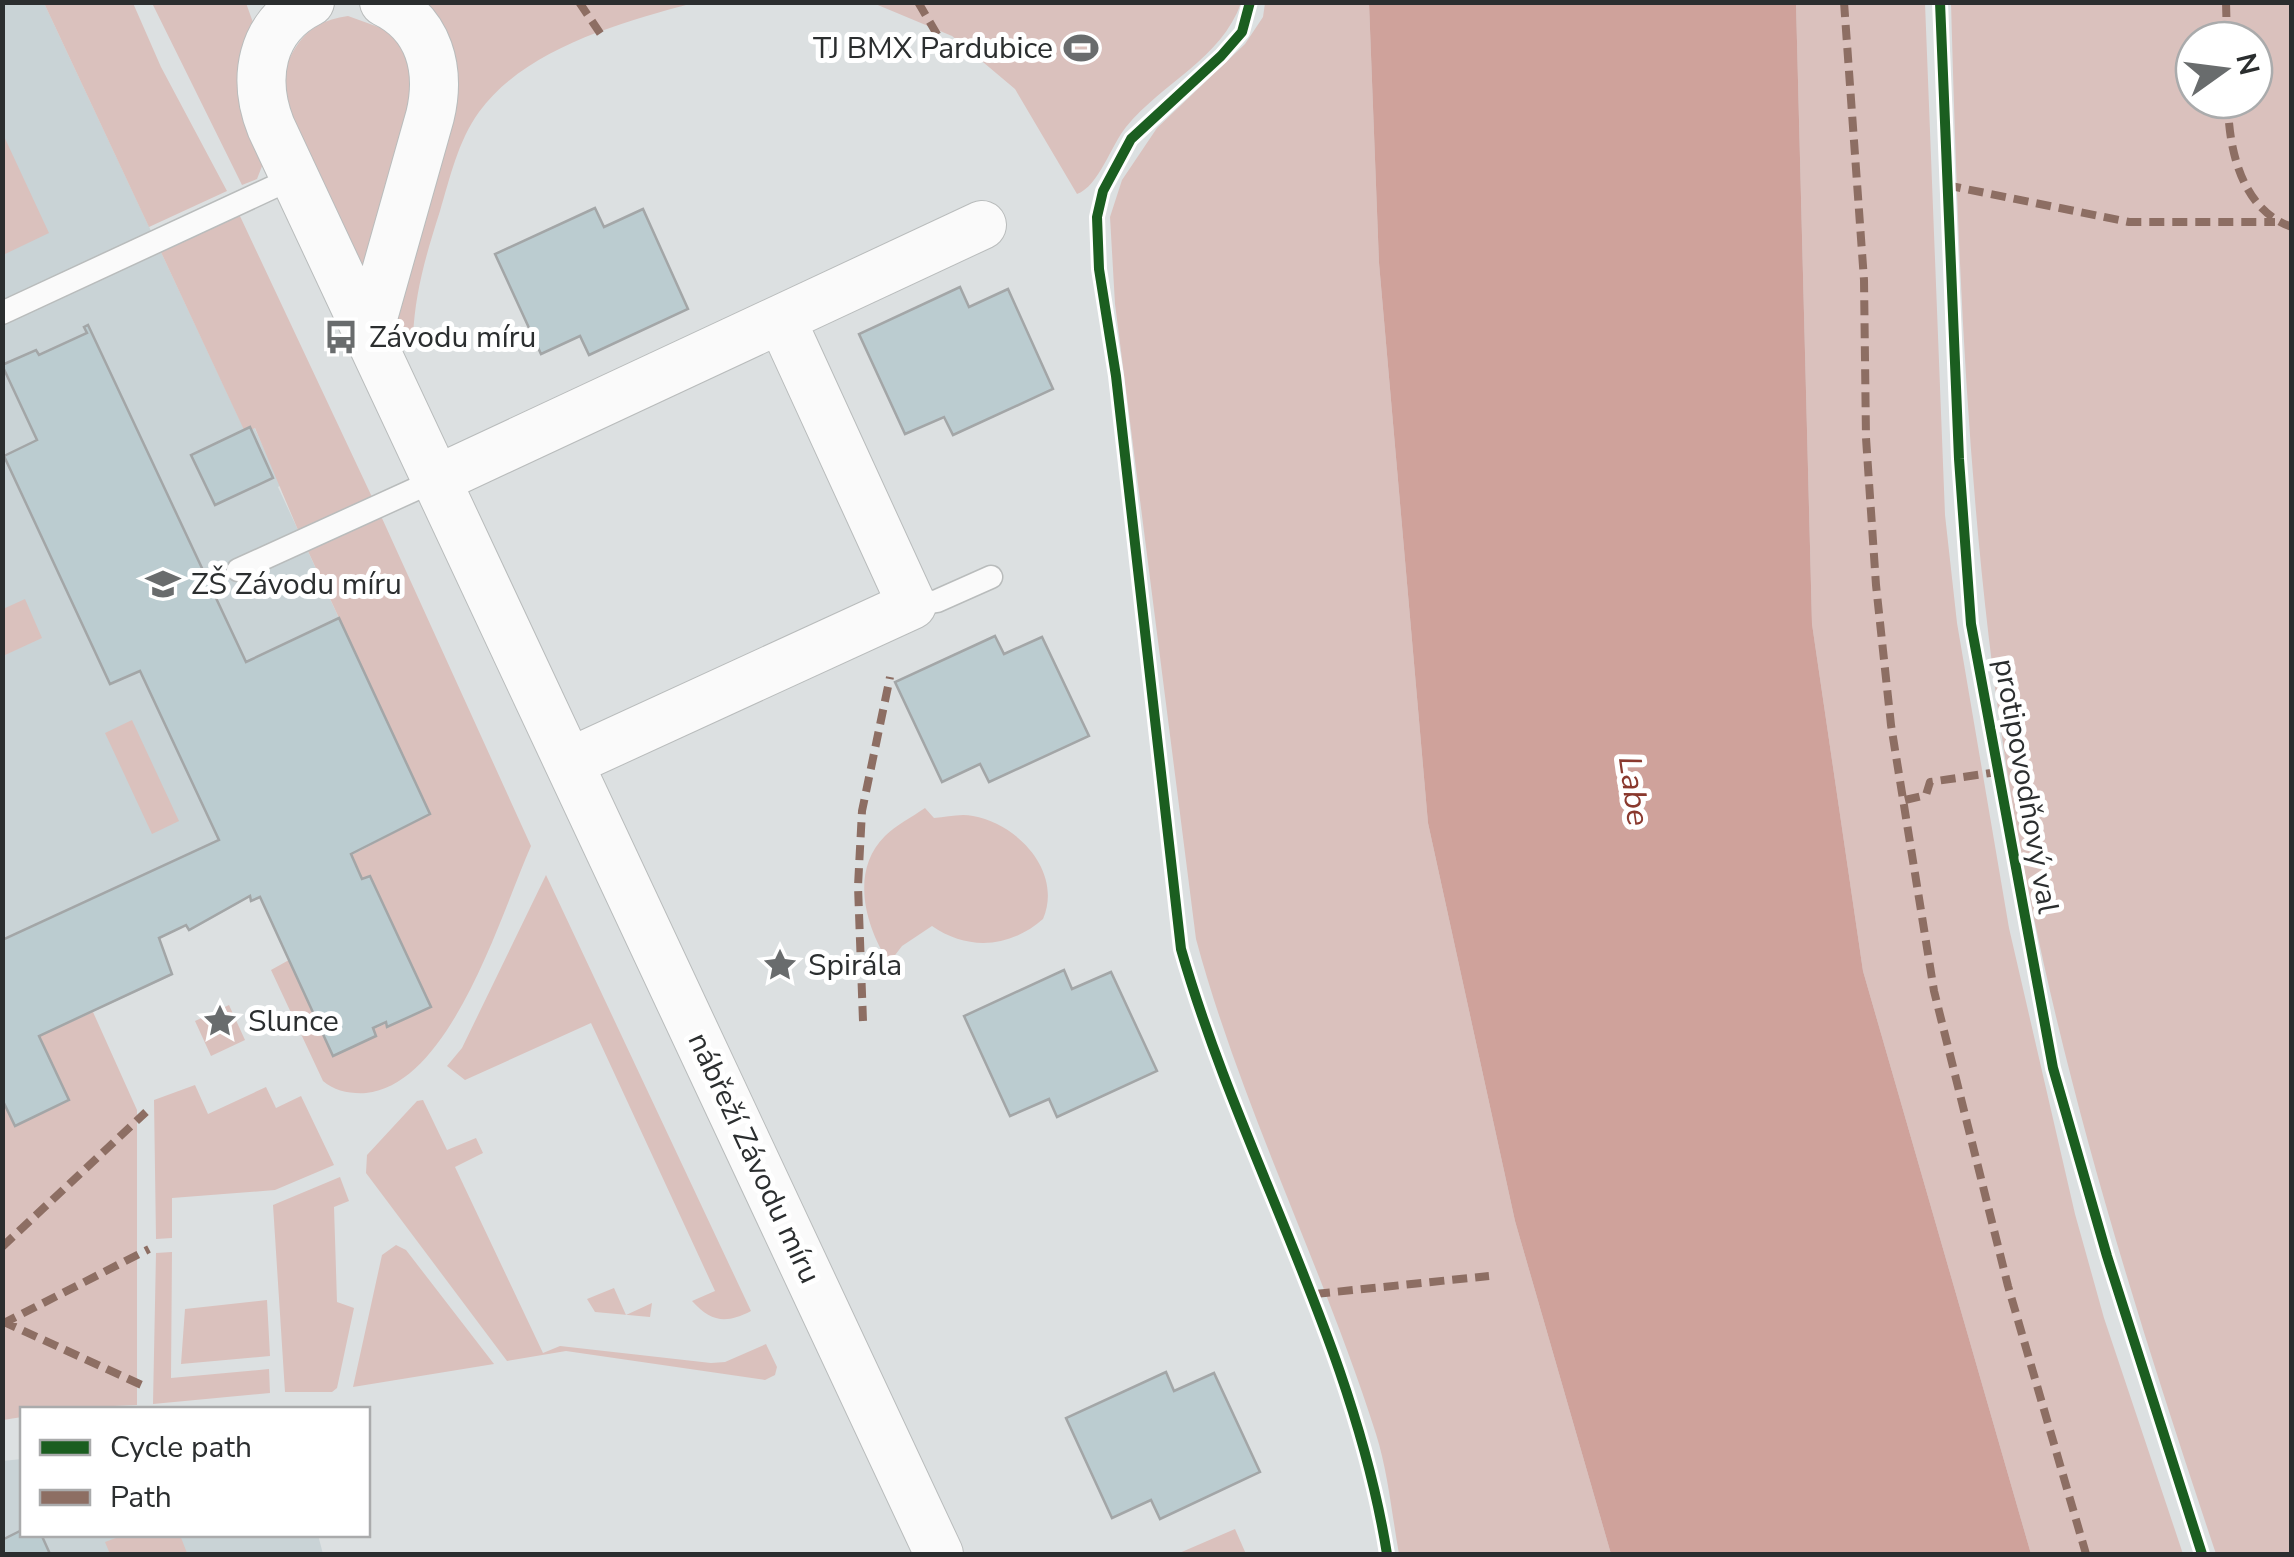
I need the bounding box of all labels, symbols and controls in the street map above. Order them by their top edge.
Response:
north arrow [2174,20,2274,120]
place label: TJ BMX Pardubice [813,28,1053,69]
sports icon: TJ BMX Pardubice [1062,29,1100,67]
text: N [2226,49,2268,79]
place label: Závodu míru [369,317,536,358]
bus stop icon: Závodu míru [322,318,360,356]
place label: ZŠ Závodu míru [191,564,402,605]
school or university icon: ZŠ Závodu míru [144,565,182,603]
street label: protipovodňový val [1983,655,2069,917]
water label: Labe [1608,753,1660,829]
place label: Spirála [808,945,902,986]
place icon: Spirála [761,946,799,984]
place label: Slunce [248,1001,339,1042]
place icon: Slunce [201,1002,239,1040]
street label: nábřeží Závodu míru [678,1026,830,1290]
legend [20,1407,370,1537]
text: Cycle path [110,1427,252,1468]
text: Path [110,1477,172,1518]

